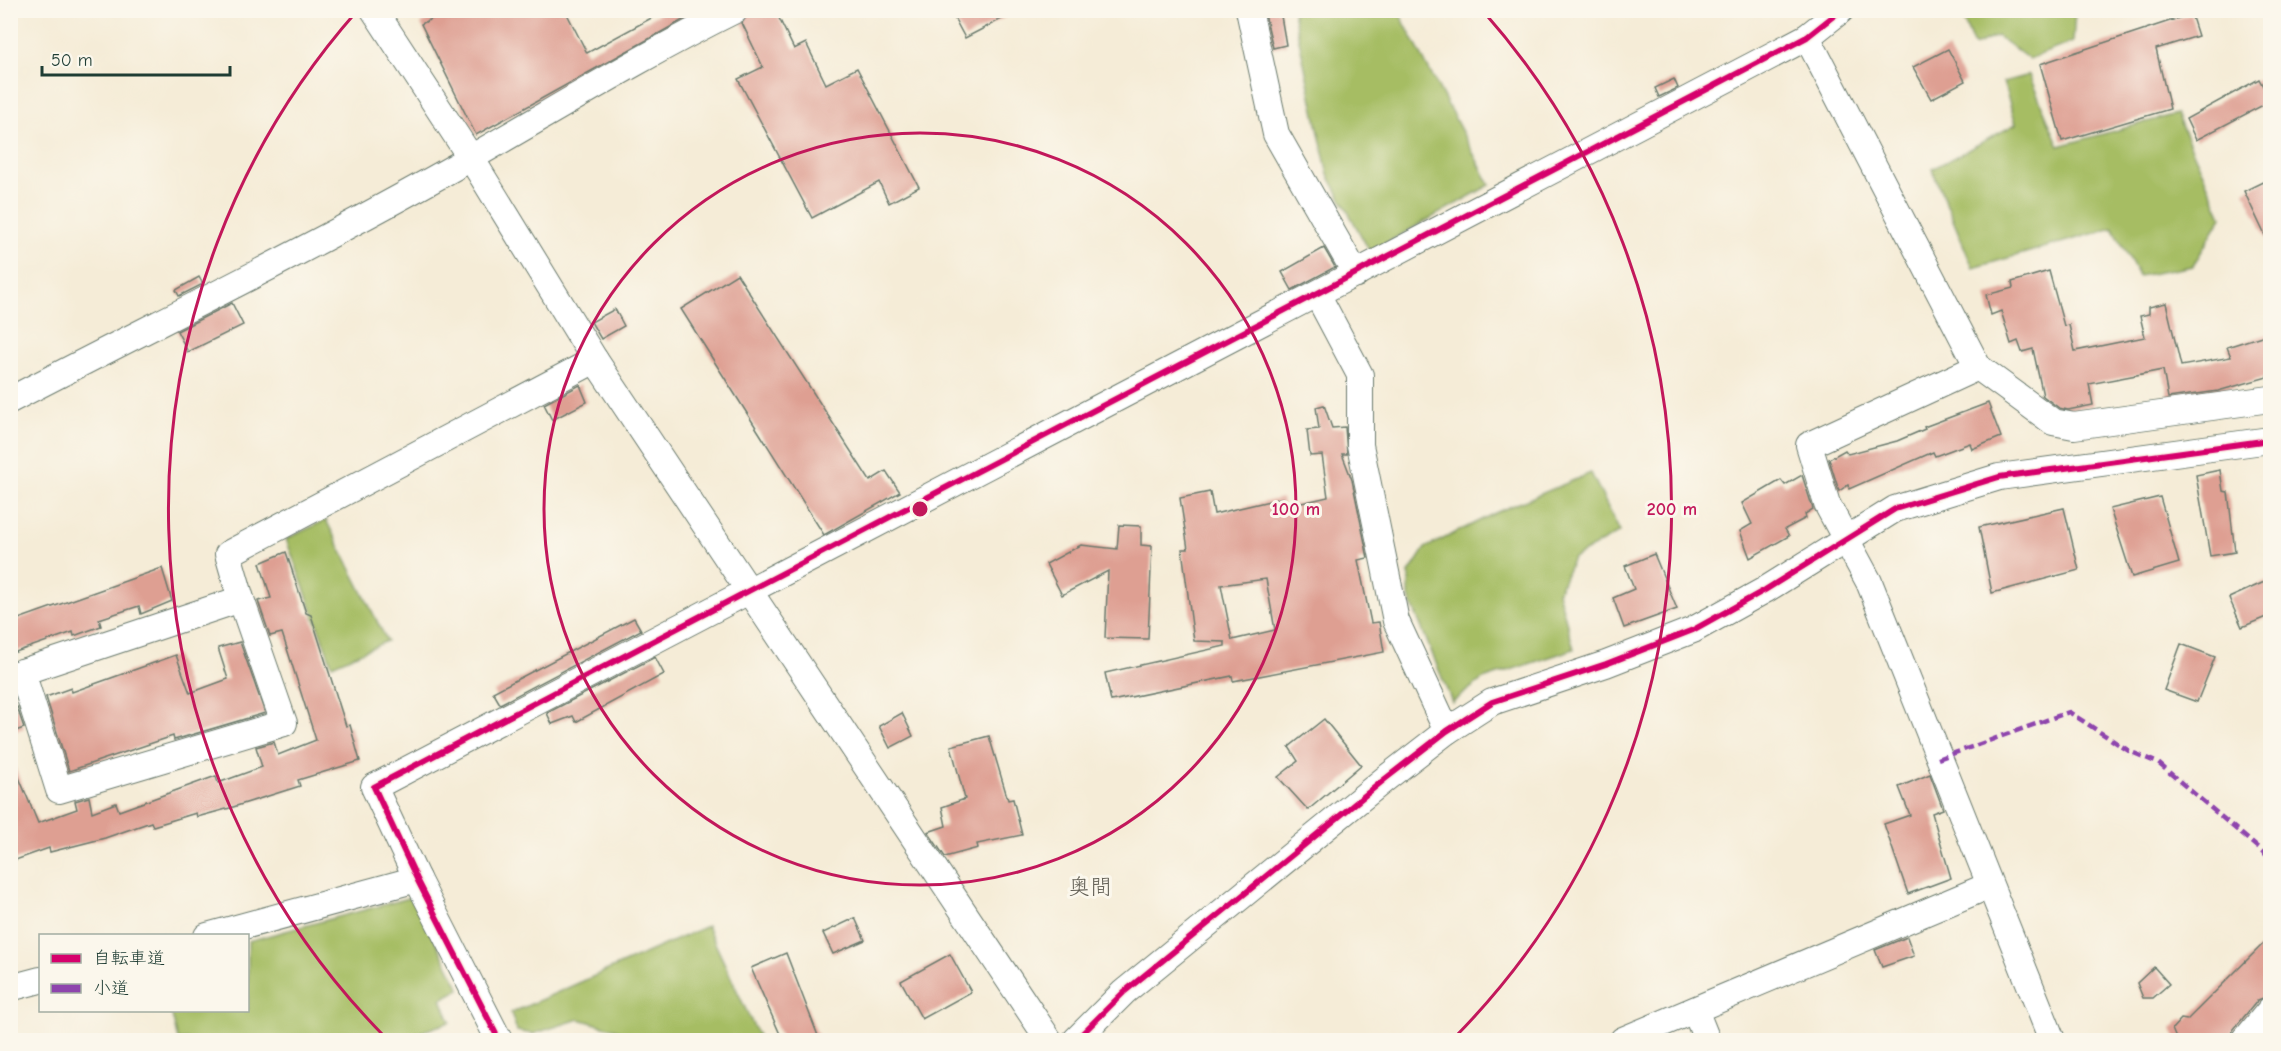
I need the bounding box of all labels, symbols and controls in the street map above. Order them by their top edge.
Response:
scale bar [42,39,230,77]
text: 50 m [51,50,93,71]
centre of rings [910,499,930,519]
text: 100 m [1272,499,1320,520]
text: 200 m [1647,499,1697,520]
district label: 奥間 [1068,874,1112,900]
legend [39,934,249,1012]
text: 自転車道 [93,948,165,969]
text: 小道 [93,978,129,999]

